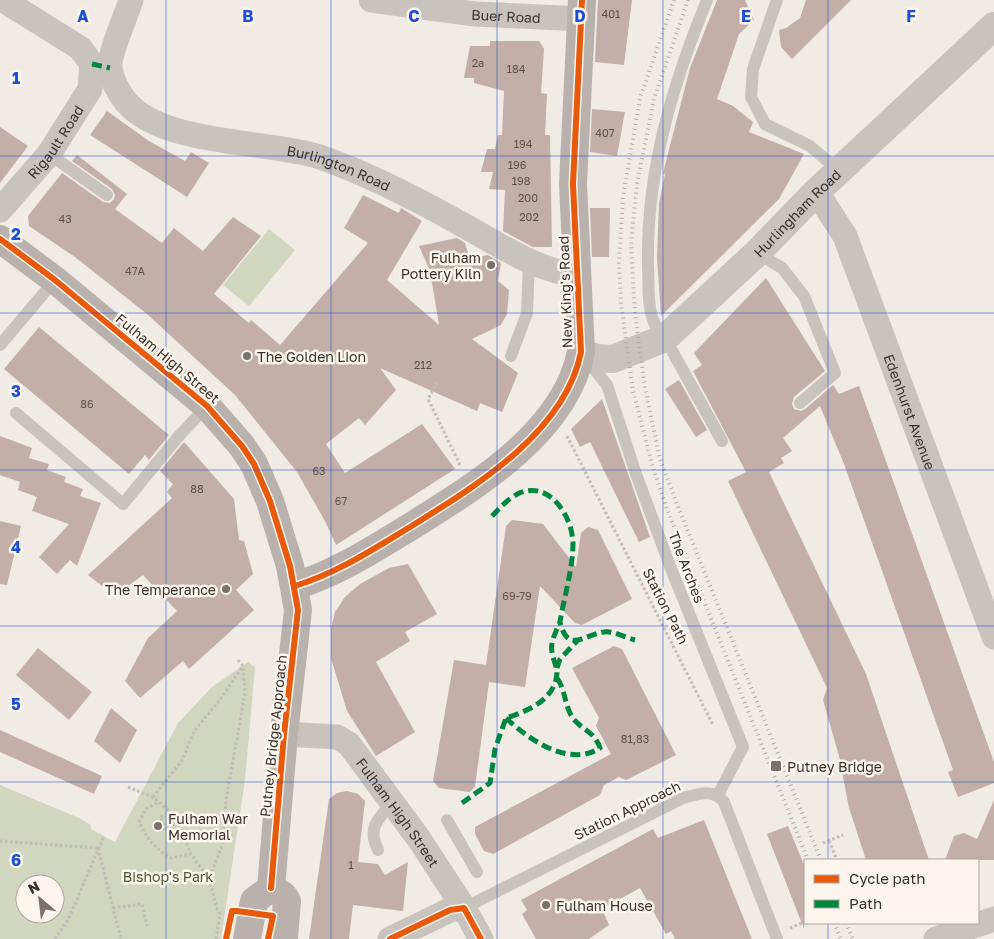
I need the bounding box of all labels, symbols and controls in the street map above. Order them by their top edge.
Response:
street label: Buer Road [471,5,541,26]
text: A [77,6,89,26]
text: B [242,6,254,26]
text: C [408,6,420,26]
text: D [574,6,586,26]
text: E [741,6,751,26]
text: F [906,6,916,26]
house number: 401 [602,7,620,20]
house number: 2a [472,56,484,69]
house number: 184 [507,62,526,75]
text: 1 [12,68,20,88]
street label: Rigault Road [23,102,86,182]
house number: 407 [595,126,615,139]
house number: 194 [514,137,533,150]
street label: Burlington Road [286,141,393,194]
house number: 196 [508,158,527,171]
street label: Hurlingham Road [750,165,844,260]
house number: 198 [512,174,531,187]
house number: 200 [518,191,538,204]
house number: 202 [519,210,539,223]
house number: 43 [58,212,72,225]
text: 2 [11,224,21,244]
street label: New King's Road [555,236,575,348]
place label: Fulham Pottery Kiln [401,249,481,282]
marker: Fulham Pottery Kiln [485,259,497,271]
house number: 47A [125,264,146,277]
street label: Fulham High Street [113,310,223,406]
place label: The Golden Lion [257,348,366,365]
marker: The Golden Lion [241,350,253,362]
street label: Edenhurst Avenue [881,351,940,472]
house number: 212 [414,358,432,371]
text: 3 [11,381,21,401]
house number: 86 [80,397,94,410]
house number: 63 [312,464,326,477]
house number: 88 [190,482,204,495]
house number: 67 [335,494,347,507]
street label: The Arches [666,529,708,605]
text: 4 [11,537,21,557]
street label: Station Path [640,565,692,647]
place label: The Temperance [105,581,216,598]
marker: The Temperance [220,583,232,595]
house number: 69-79 [502,589,532,602]
street label: Putney Bridge Approach [256,654,290,818]
text: 5 [11,694,21,714]
house number: 81,83 [621,732,649,745]
street label: Fulham High Street [353,754,443,870]
place label: Putney Bridge [787,758,882,775]
marker: Putney Bridge [769,759,783,773]
street label: Station Approach [571,777,683,843]
place label: Fulham War Memorial [168,810,248,843]
marker: Fulham War Memorial [152,820,164,832]
text: 6 [11,850,21,870]
house number: 1 [348,858,354,871]
legend [804,859,979,924]
park label: Bishop's Park [123,868,213,885]
text: Cycle path [849,869,925,887]
north arrow [15,874,65,924]
text: N [25,877,42,897]
text: Path [849,894,882,912]
place label: Fulham House [556,897,653,914]
marker: Fulham House [540,899,552,911]

